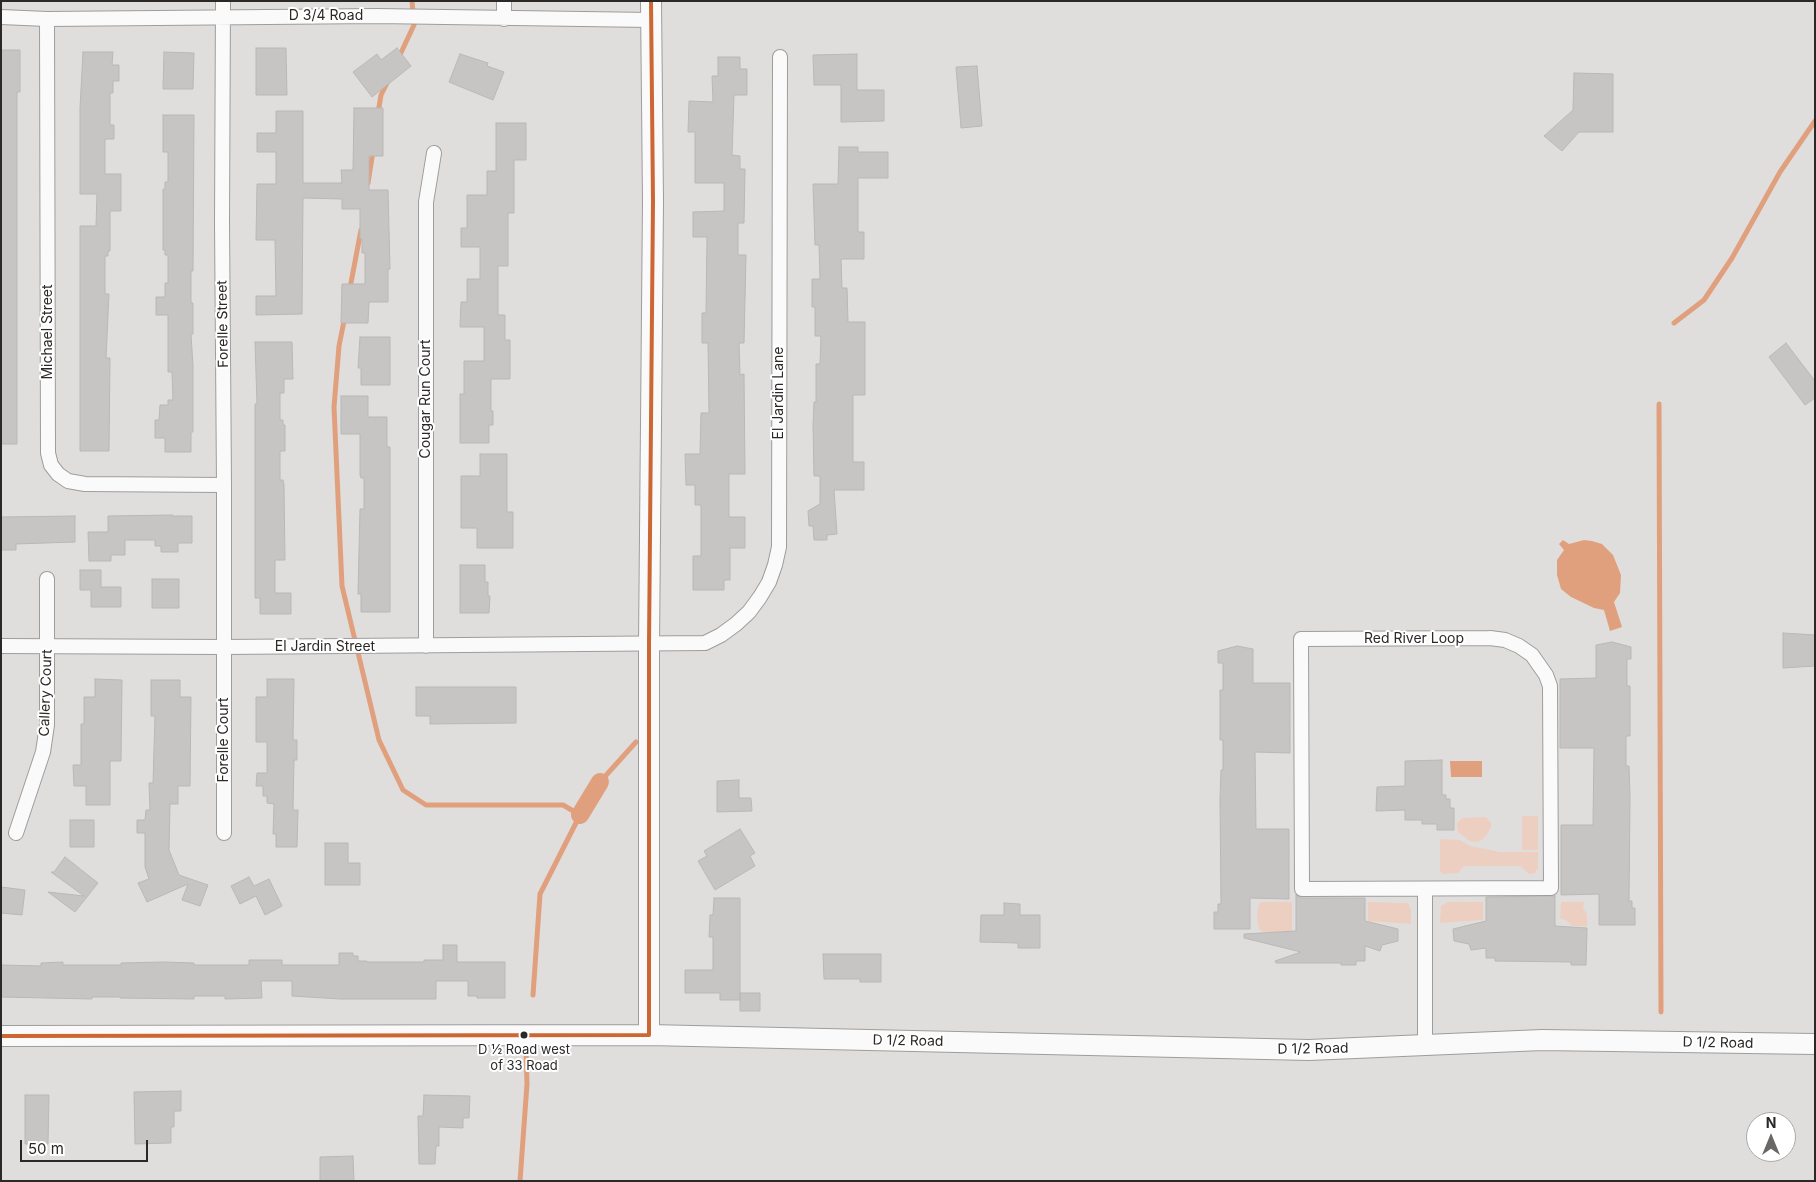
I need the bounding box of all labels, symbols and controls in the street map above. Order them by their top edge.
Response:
street label: D 3/4 Road [289,8,363,24]
street label: Forelle Street [214,280,232,368]
street label: Michael Street [40,284,56,380]
street label: Cougar Run Court [418,339,434,459]
street label: El Jardin Lane [771,346,787,440]
street label: Red River Loop [1364,631,1464,647]
street label: El Jardin Street [275,639,375,655]
street label: Callery Court [36,649,56,737]
street label: Forelle Court [216,697,232,783]
marker: D ½ Road west of 33 Road [519,1030,529,1040]
street label: D 1/2 Road [872,1032,944,1050]
street label: D 1/2 Road [1682,1034,1754,1052]
street label: D 1/2 Road [1277,1040,1349,1058]
place label: D ½ Road west of 33 Road [478,1042,570,1073]
north arrow [1746,1112,1796,1162]
text: N [1766,1114,1776,1131]
scale bar [22,1130,150,1162]
text: 50 m [28,1139,64,1158]

